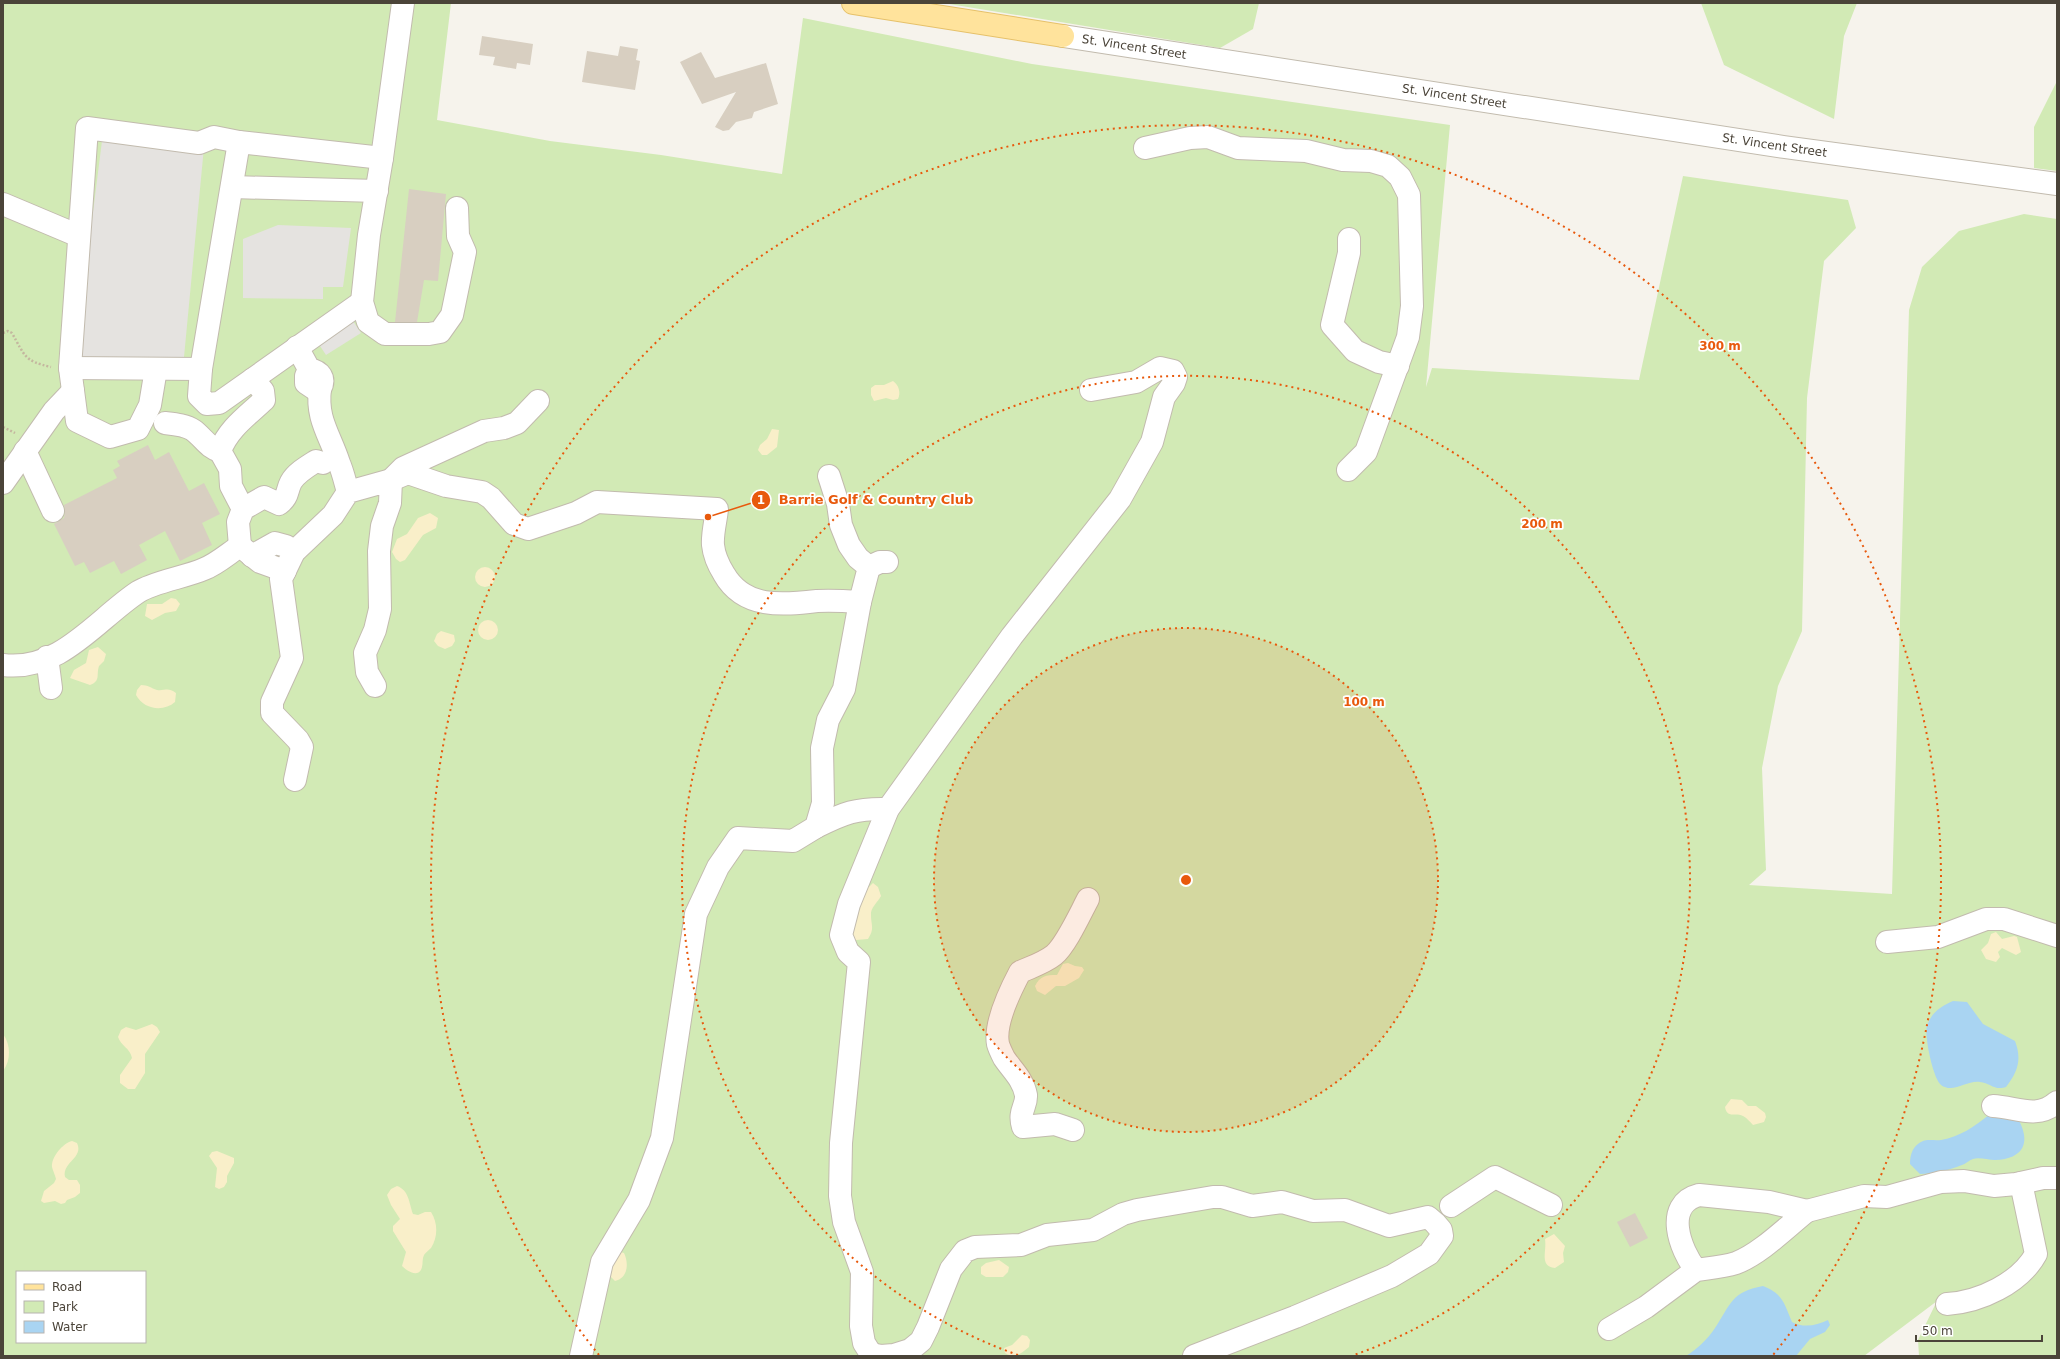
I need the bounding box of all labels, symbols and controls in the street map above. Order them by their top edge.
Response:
street label: St. Vincent Street [1081,32,1188,62]
street label: St. Vincent Street [1401,81,1508,111]
street label: St. Vincent Street [1721,131,1828,160]
text: 300 m [1699,339,1741,353]
callout: Barrie Golf & Country Club [751,487,982,512]
text: Barrie Golf & Country Club [779,492,973,507]
text: 1 [757,493,765,507]
text: 200 m [1521,517,1563,531]
text: 100 m [1343,695,1385,709]
centre of rings [1179,873,1193,887]
legend [16,1271,146,1343]
text: Road [52,1280,82,1294]
text: Park [52,1300,78,1314]
scale bar [1916,1317,2042,1343]
text: Water [52,1320,88,1334]
text: 50 m [1922,1324,1953,1338]

